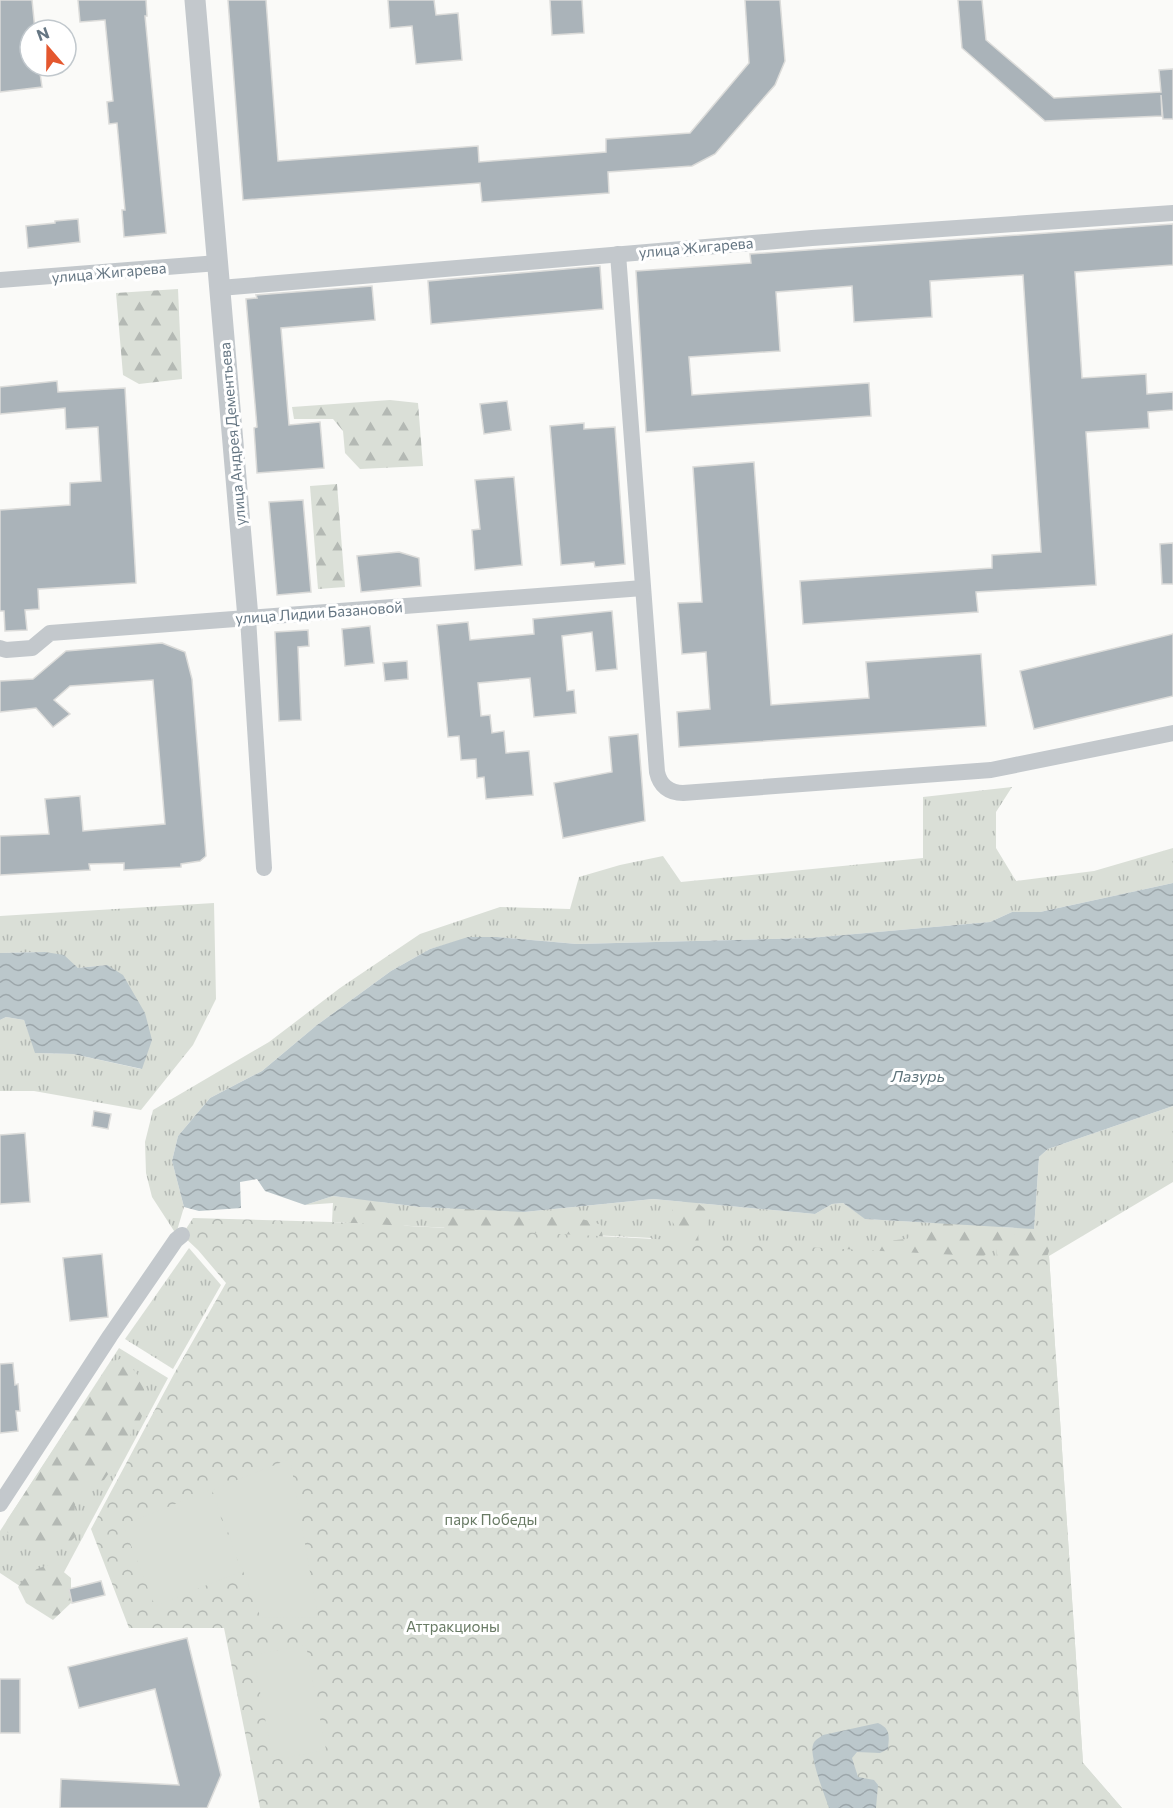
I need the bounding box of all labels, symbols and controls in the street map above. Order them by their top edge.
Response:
north arrow [18,18,78,78]
text: N [34,22,52,44]
street label: улица Жигарева [638,233,754,261]
street label: улица Жигарева [51,258,167,286]
street label: улица Андрея Дементьева [215,341,249,527]
street label: улица Лидии Базановой [235,597,403,627]
water label: Лазурь [890,1066,945,1085]
park label: парк Победы [445,1510,537,1528]
park label: Аттракционы [406,1617,500,1635]

